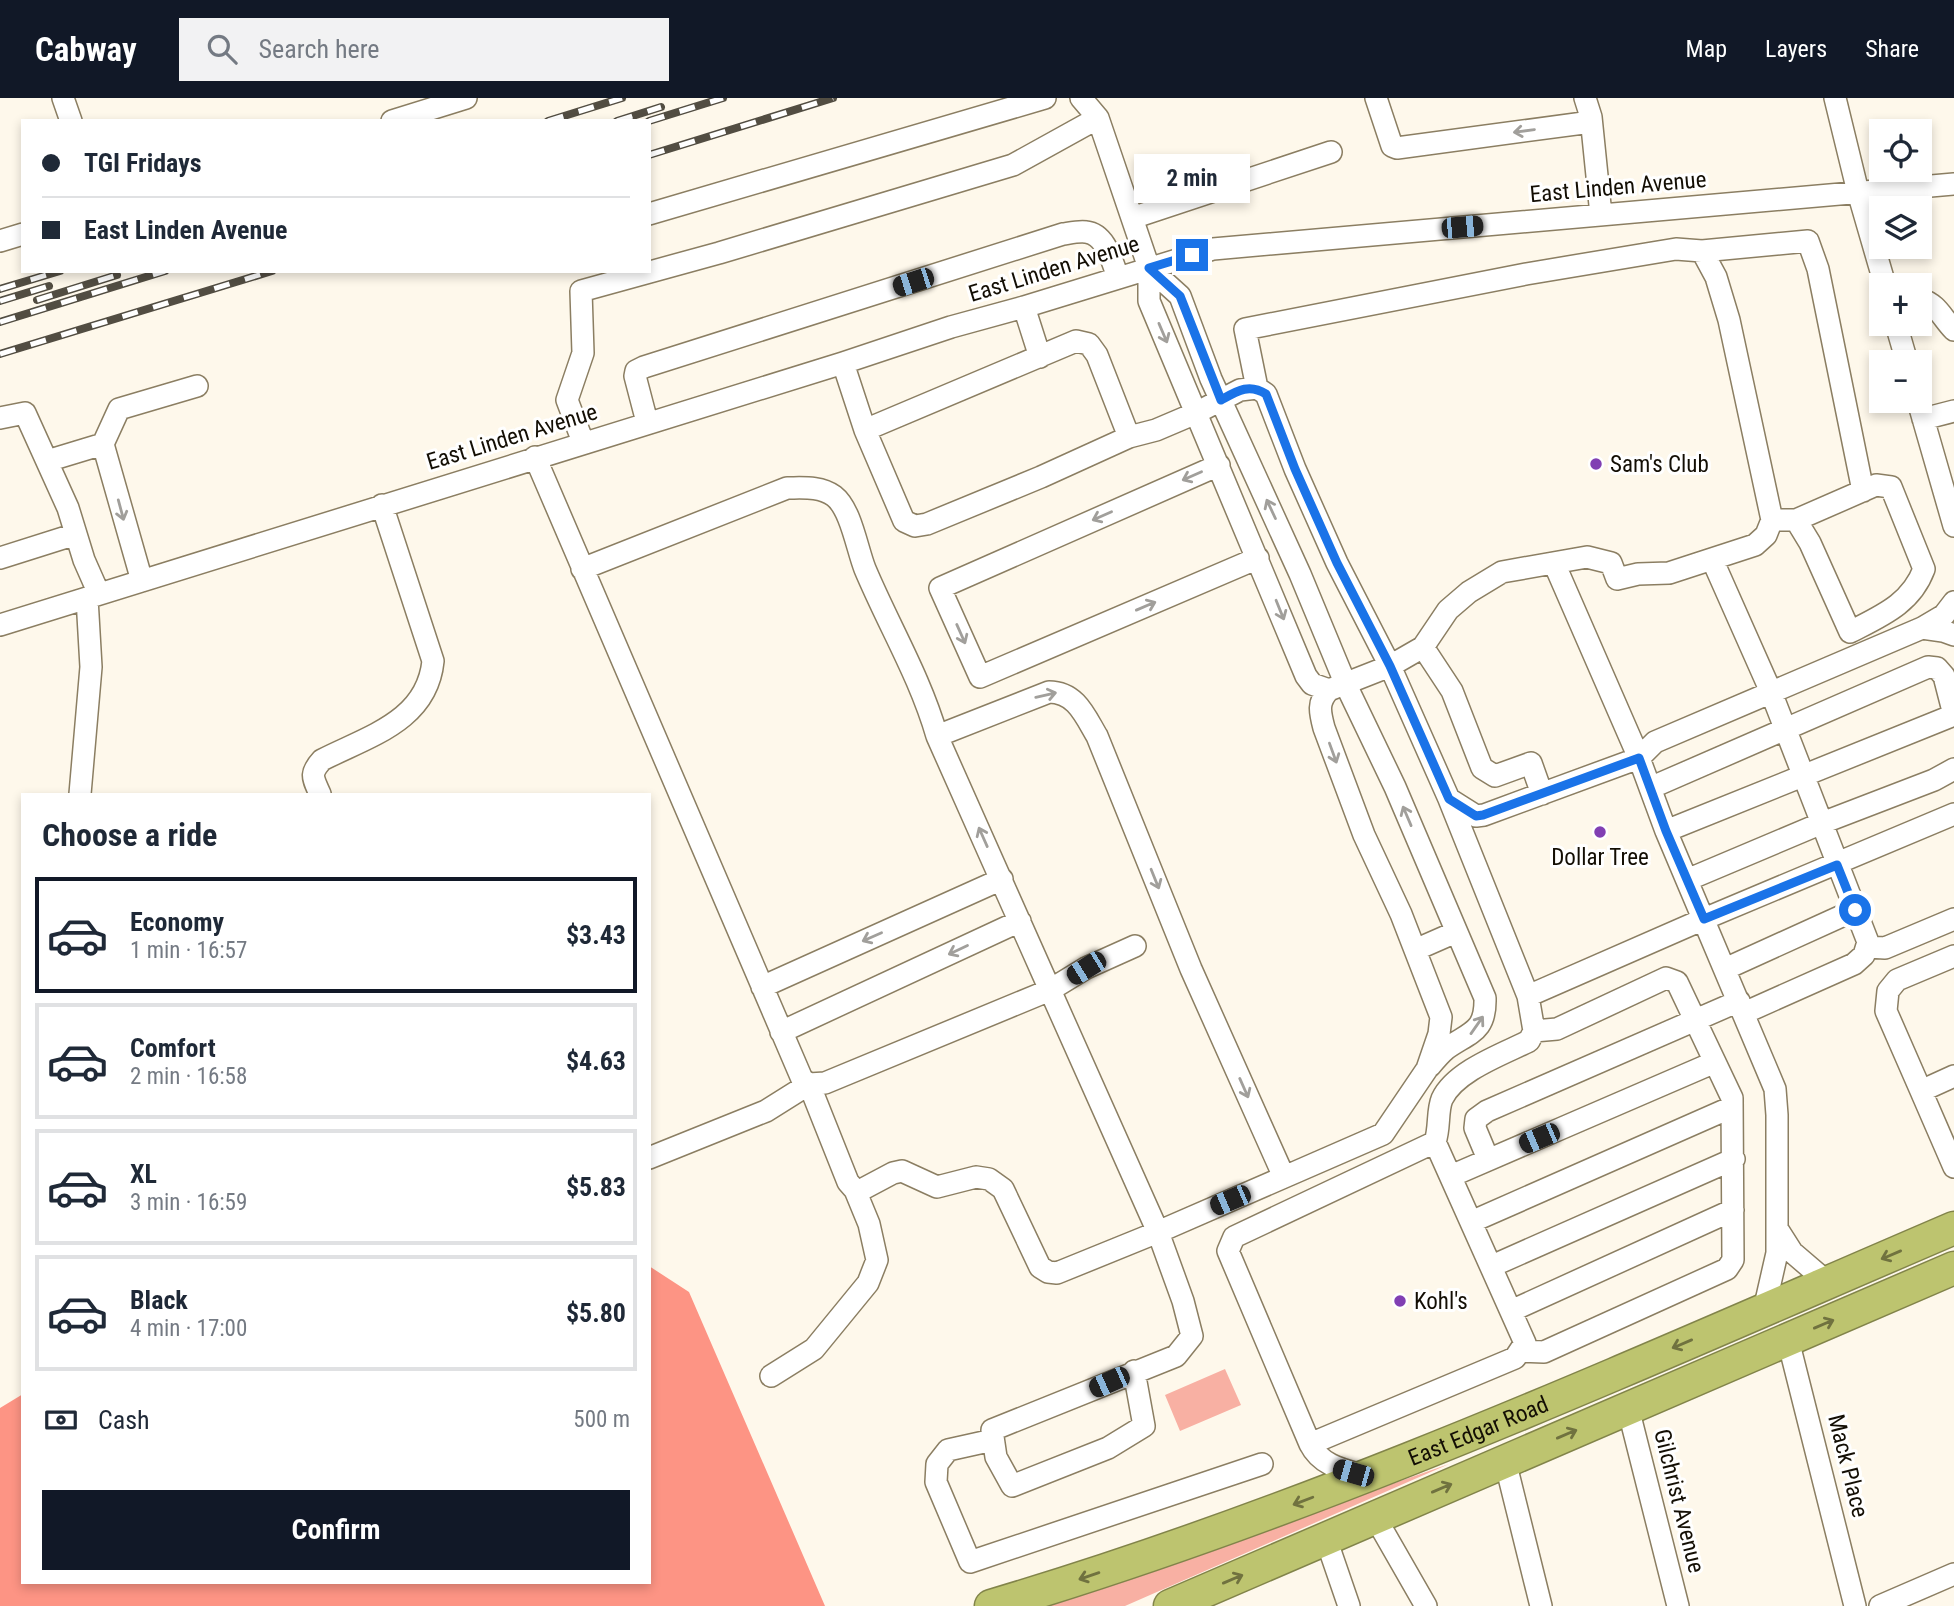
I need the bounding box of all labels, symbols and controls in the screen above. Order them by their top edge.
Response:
search box [179,18,669,81]
text: Cabway [35,30,137,69]
icon: search [203,30,241,68]
text: Search here [259,34,380,64]
text: Map [1686,35,1727,63]
text: Layers [1765,35,1827,63]
text: Share [1865,35,1919,63]
map controls [1869,119,1932,413]
button: locate [1869,119,1932,182]
one-way arrow [1513,125,1536,138]
text: TGI Fridays [84,148,202,178]
callout: 2 min [1134,153,1250,202]
text: 2 min [1166,165,1218,192]
street label: East Linden Avenue [1529,166,1707,208]
button: layers [1869,196,1932,259]
text: East Linden Avenue [84,215,288,245]
car [1441,215,1484,239]
street label: East Linden Avenue [965,230,1143,308]
route end [1176,239,1208,271]
car [890,266,937,298]
button: + [1869,273,1932,336]
one-way arrow [1157,322,1170,343]
button: − [1869,350,1932,413]
street label: East Linden Avenue [423,398,601,476]
place label: Sam's Club [1610,451,1709,478]
marker: Sam's Club [1588,456,1604,472]
one-way arrow [1181,471,1203,484]
one-way arrow [115,498,128,520]
one-way arrow [1264,499,1277,521]
one-way arrow [1092,510,1114,523]
one-way arrow [1135,599,1156,612]
one-way arrow [1274,599,1287,621]
one-way arrow [955,623,968,644]
one-way arrow [1034,688,1057,701]
one-way arrow [1328,742,1341,764]
one-way arrow [1400,806,1413,828]
text: Choose a ride [42,816,217,854]
marker: Dollar Tree [1592,824,1608,840]
one-way arrow [976,827,989,849]
place label: Dollar Tree [1551,844,1649,871]
one-way arrow [1149,868,1162,889]
route start [1839,894,1871,926]
icon: car [46,904,109,967]
text: Economy [130,907,224,937]
text: $3.43 [566,920,626,950]
one-way arrow [862,931,883,945]
text: 1 min · 16:57 [130,937,247,964]
one-way arrow [948,944,969,957]
car [1063,948,1110,988]
one-way arrow [1470,1016,1484,1035]
icon: car [46,1030,109,1093]
text: Comfort [130,1033,216,1063]
text: $4.63 [566,1046,626,1076]
text: 2 min · 16:58 [130,1063,247,1090]
one-way arrow [1238,1077,1251,1098]
car [1516,1120,1563,1156]
icon: car [46,1156,109,1219]
text: XL [130,1159,157,1189]
text: $5.83 [566,1172,626,1202]
car [1207,1182,1254,1218]
text: 3 min · 16:59 [130,1189,247,1216]
one-way arrow [1881,1249,1903,1262]
icon: car [46,1282,109,1345]
text: Black [130,1285,188,1315]
place label: Kohl's [1414,1288,1468,1315]
marker: Kohl's [1392,1293,1408,1309]
text: $5.80 [566,1298,626,1328]
text: 4 min · 17:00 [130,1315,247,1342]
one-way arrow [1812,1317,1834,1330]
one-way arrow [1672,1338,1693,1351]
car [1086,1364,1133,1400]
street label: East Edgar Road [1404,1390,1552,1471]
icon: cash [42,1401,80,1439]
text: Cash [98,1405,150,1435]
text: 500 m [573,1406,630,1433]
street label: Mack Place [1822,1412,1874,1520]
street label: Gilchrist Avenue [1648,1426,1710,1576]
one-way arrow [1556,1427,1578,1440]
car [1330,1457,1377,1489]
one-way arrow [1430,1481,1452,1494]
button: Confirm [42,1490,630,1570]
one-way arrow [1293,1496,1315,1508]
one-way arrow [1078,1571,1100,1583]
one-way arrow [1222,1572,1243,1585]

